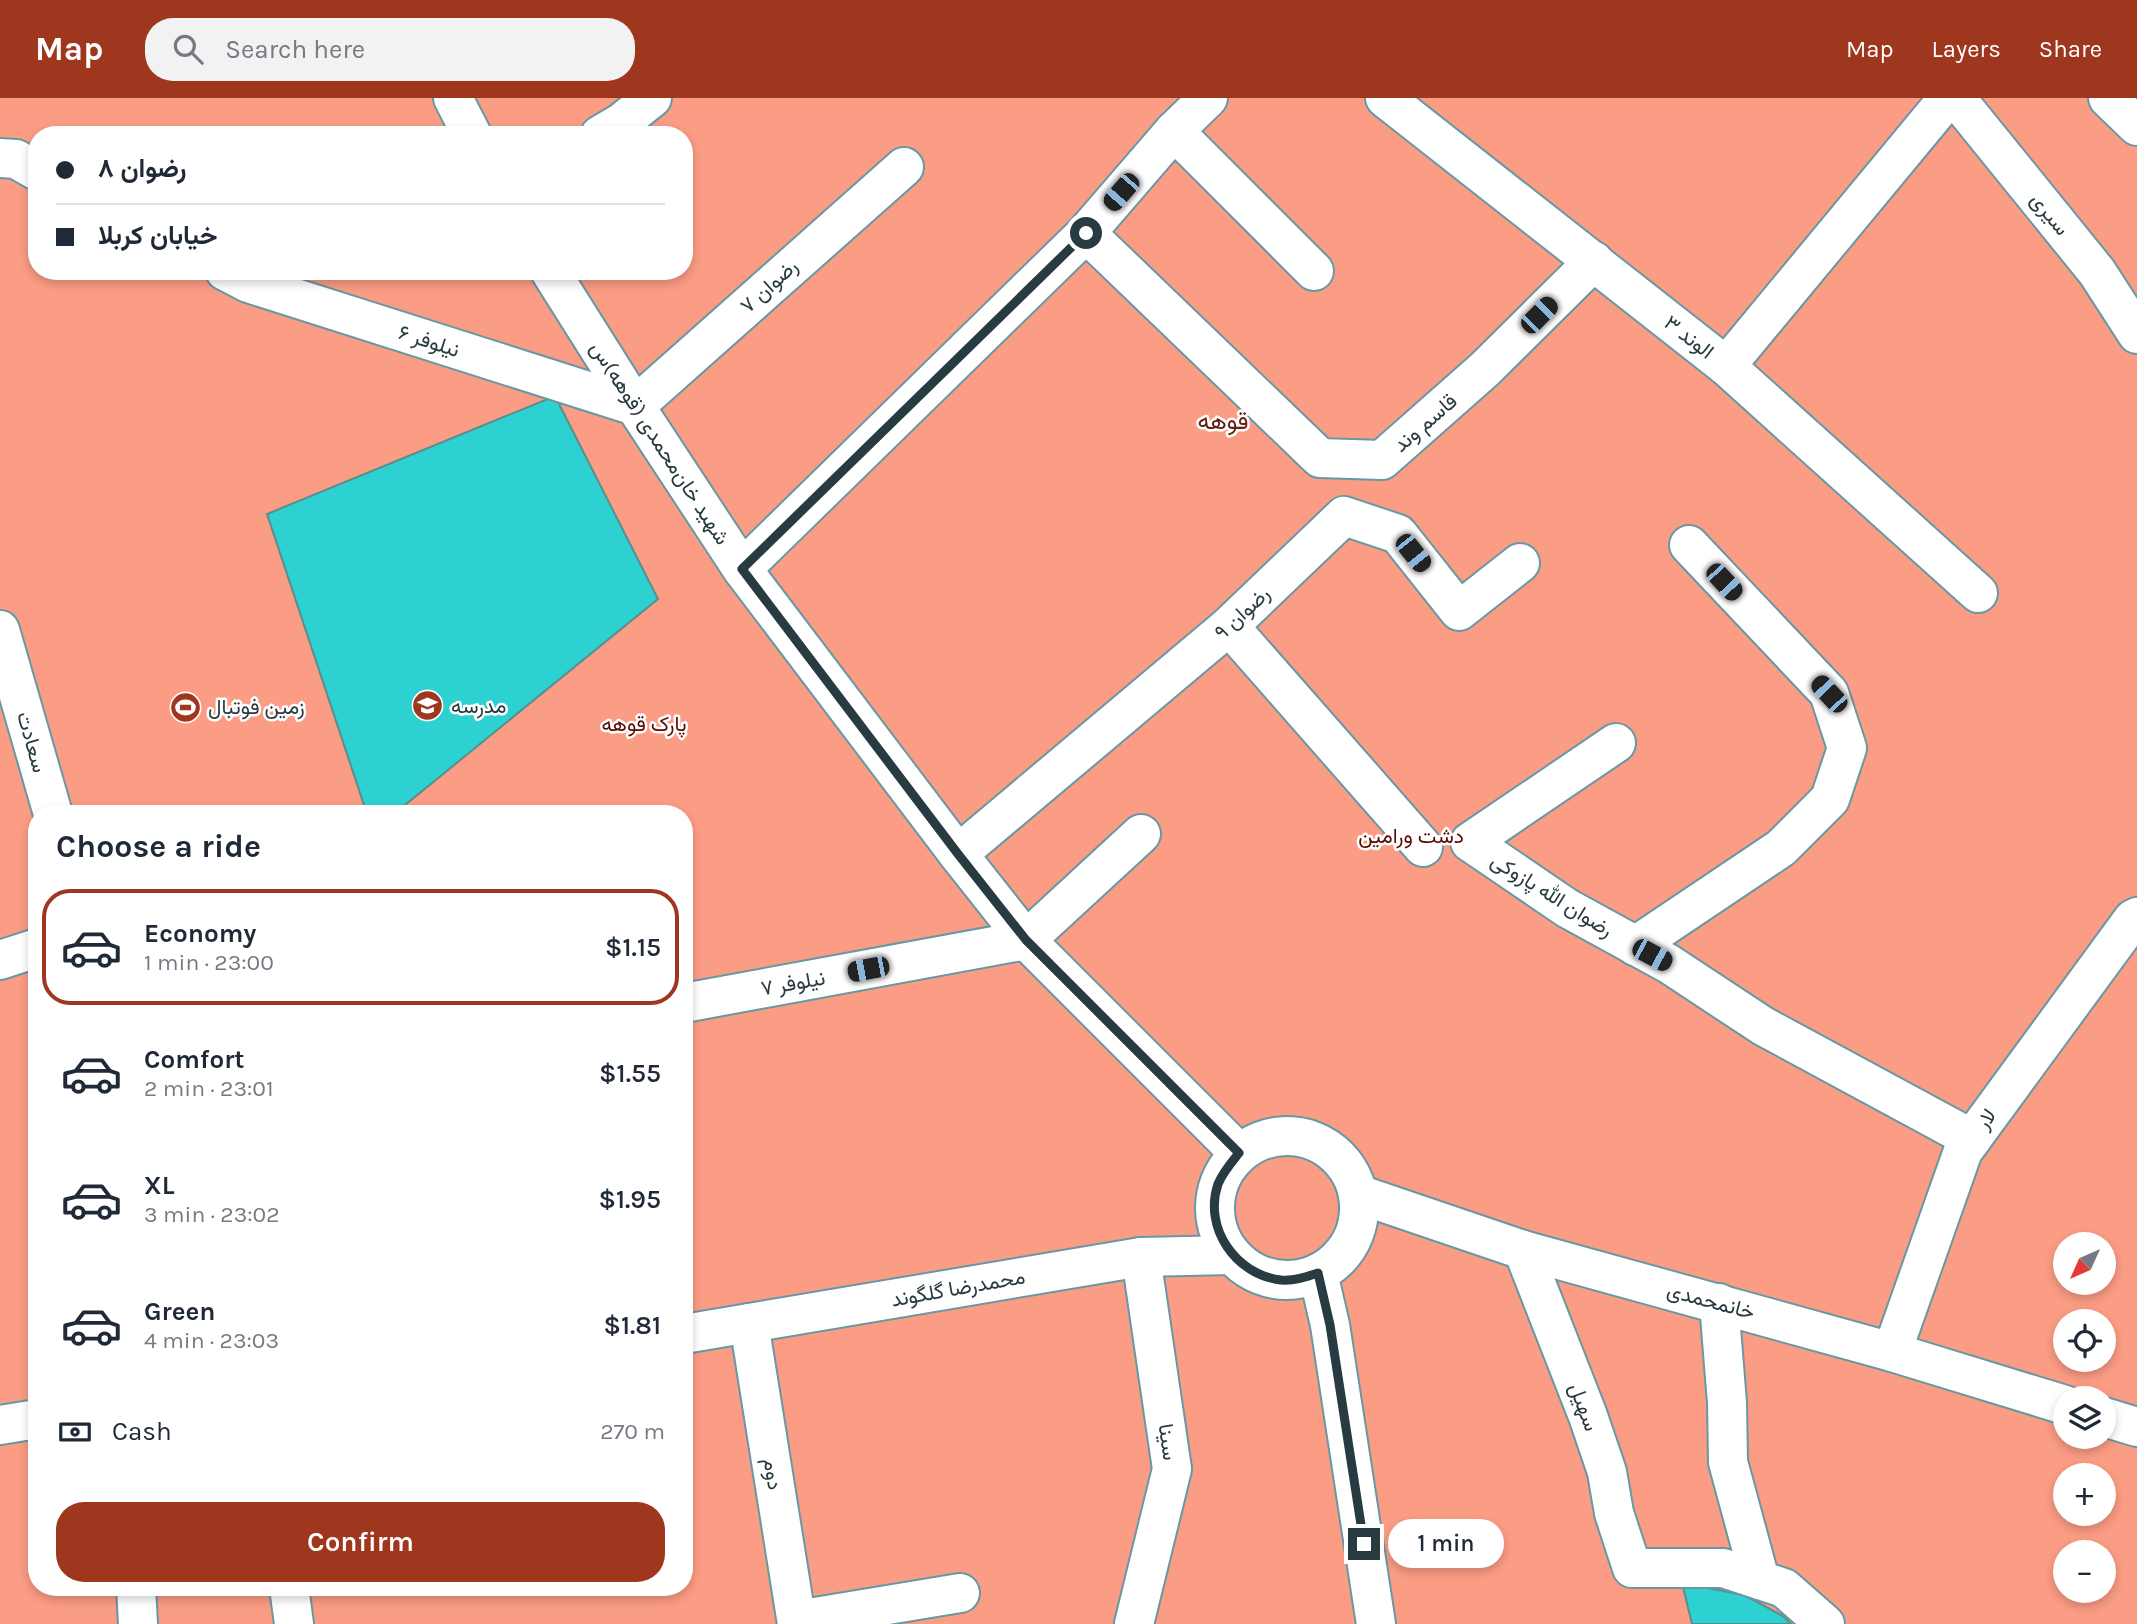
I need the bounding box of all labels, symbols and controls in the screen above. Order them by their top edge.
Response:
search box [145,18,635,81]
text: Map [35,30,103,68]
icon: search [169,30,207,68]
text: Search here [225,34,365,65]
text: Map [1846,35,1894,63]
text: Layers [1932,35,2001,63]
text: Share [2039,35,2102,63]
text: رضوان ۸ [98,153,186,184]
car [1100,169,1143,215]
street label: سیری [2025,188,2074,241]
route start [1070,217,1102,249]
text: خیابان کربلا [98,220,217,251]
street label: رضوان ۷ [735,254,803,319]
car [1517,293,1562,337]
street label: الوند ۳ [1659,310,1719,365]
street label: نیلوفر ۶ [395,320,462,363]
street label: شهید خان‌محمدی (قوهه)س [584,337,735,550]
street label: قاسم وند [1388,389,1463,459]
district label: قوهه [1198,407,1248,436]
car [1392,530,1435,576]
car [1702,559,1747,605]
street label: رضوان ۹ [1209,581,1275,645]
car [1807,671,1852,717]
school or university icon: مدرسه [411,689,445,723]
sports icon: زمین فوتبال [168,690,202,724]
place label: مدرسه [451,694,506,719]
place label: زمین فوتبال [208,695,305,720]
street label: سعادت [12,709,52,775]
park label: پارک قوهه [601,712,687,738]
park label: دشت ورامین [1358,824,1464,849]
text: Choose a ride [56,828,261,865]
street label: رضوان الله پازوکی [1486,847,1618,944]
icon: car [60,916,123,979]
text: Economy [144,918,256,949]
text: $1.15 [605,932,661,963]
car [1629,936,1676,974]
text: 1 min · 23:00 [144,949,274,976]
car [846,955,891,983]
street label: نیلوفر ۷ [759,966,827,1001]
icon: car [60,1042,123,1105]
text: Comfort [144,1044,245,1075]
text: $1.55 [599,1058,661,1089]
text: 2 min · 23:01 [144,1075,274,1102]
street label: لار [1970,1104,2002,1135]
icon: car [60,1168,123,1231]
text: XL [144,1170,175,1201]
text: $1.95 [598,1184,661,1215]
text: 3 min · 23:02 [144,1201,280,1228]
north arrow [2053,1232,2116,1295]
map controls [2053,1232,2116,1603]
street label: محمدرضا گلگوند [889,1264,1027,1313]
street label: خانمحمدی [1664,1278,1758,1324]
icon: car [60,1294,123,1357]
text: Green [144,1296,216,1327]
button: locate [2053,1309,2116,1372]
text: $1.81 [603,1310,661,1341]
text: 4 min · 23:03 [144,1327,279,1354]
street label: سهیل [1563,1380,1604,1435]
button: layers [2053,1386,2116,1449]
icon: cash [56,1413,94,1451]
text: Cash [112,1416,172,1447]
text: 270 m [600,1418,665,1445]
street label: سینا [1154,1422,1182,1462]
street label: دوم [757,1456,787,1492]
button: + [2053,1463,2116,1526]
button: Confirm [56,1502,665,1582]
callout: 1 min [1388,1520,1504,1568]
route end [1348,1528,1380,1560]
text: 1 min [1417,1530,1475,1557]
button: − [2053,1540,2116,1603]

